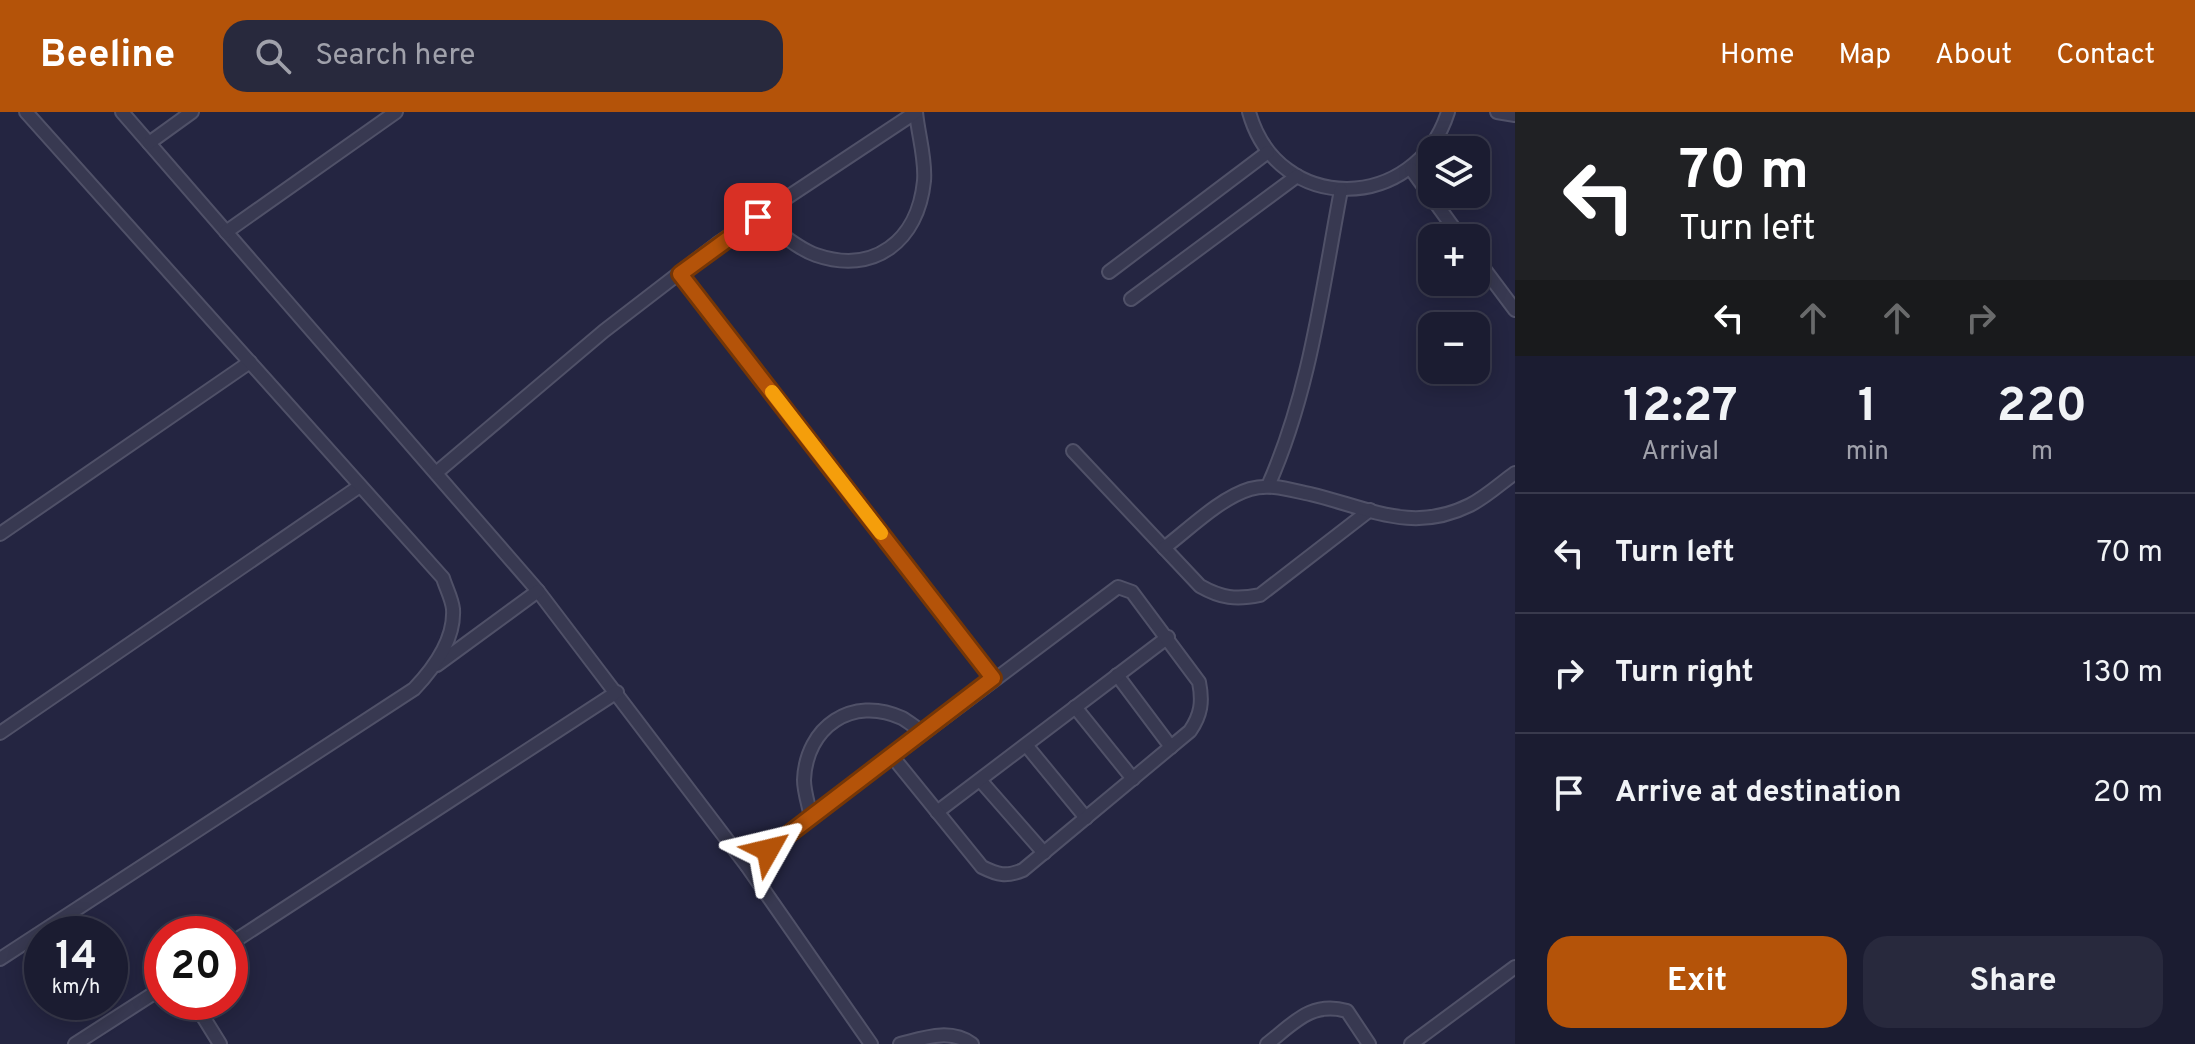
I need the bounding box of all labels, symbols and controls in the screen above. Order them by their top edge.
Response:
search box [223,20,783,92]
text: Beeline [40,32,175,81]
icon: search [251,34,295,78]
text: Search here [315,38,475,75]
text: Home [1720,38,1794,74]
text: Map [1838,38,1891,74]
text: About [1935,38,2012,74]
text: Contact [2056,38,2155,74]
map controls [1418,136,1490,384]
button: layers [1418,136,1490,208]
text: 70 m [1679,138,1809,208]
icon: left [1547,144,1651,248]
pin [724,183,792,251]
icon: arrive [736,195,780,239]
text: Turn left [1679,207,1816,253]
button: + [1418,224,1490,296]
icon: left [1707,296,1751,340]
icon: ahead [1791,296,1835,340]
icon: ahead [1875,296,1919,340]
icon: right [1959,296,2003,340]
button: − [1418,312,1490,384]
text: 12:27 [1623,378,1738,438]
text: 1 [1858,378,1877,438]
text: 220 [1997,378,2087,438]
text: Arrival [1642,436,1719,469]
text: min [1846,436,1889,469]
text: m [2031,436,2053,469]
icon: left [1547,531,1591,575]
text: Turn left [1615,535,1735,572]
text: 70 m [2097,535,2163,572]
icon: right [1547,651,1591,695]
text: Turn right [1615,655,1753,692]
text: 130 m [2082,655,2163,692]
icon: arrive [1547,771,1591,815]
text: Arrive at destination [1615,775,1901,812]
text: 20 m [2093,775,2163,812]
position arrow [726,808,810,892]
speed limit sign: 20 [144,916,248,1020]
text: 14 [55,933,97,983]
button: Exit [1547,936,1847,1028]
button: Share [1863,936,2163,1028]
text: km/h [52,975,100,1001]

